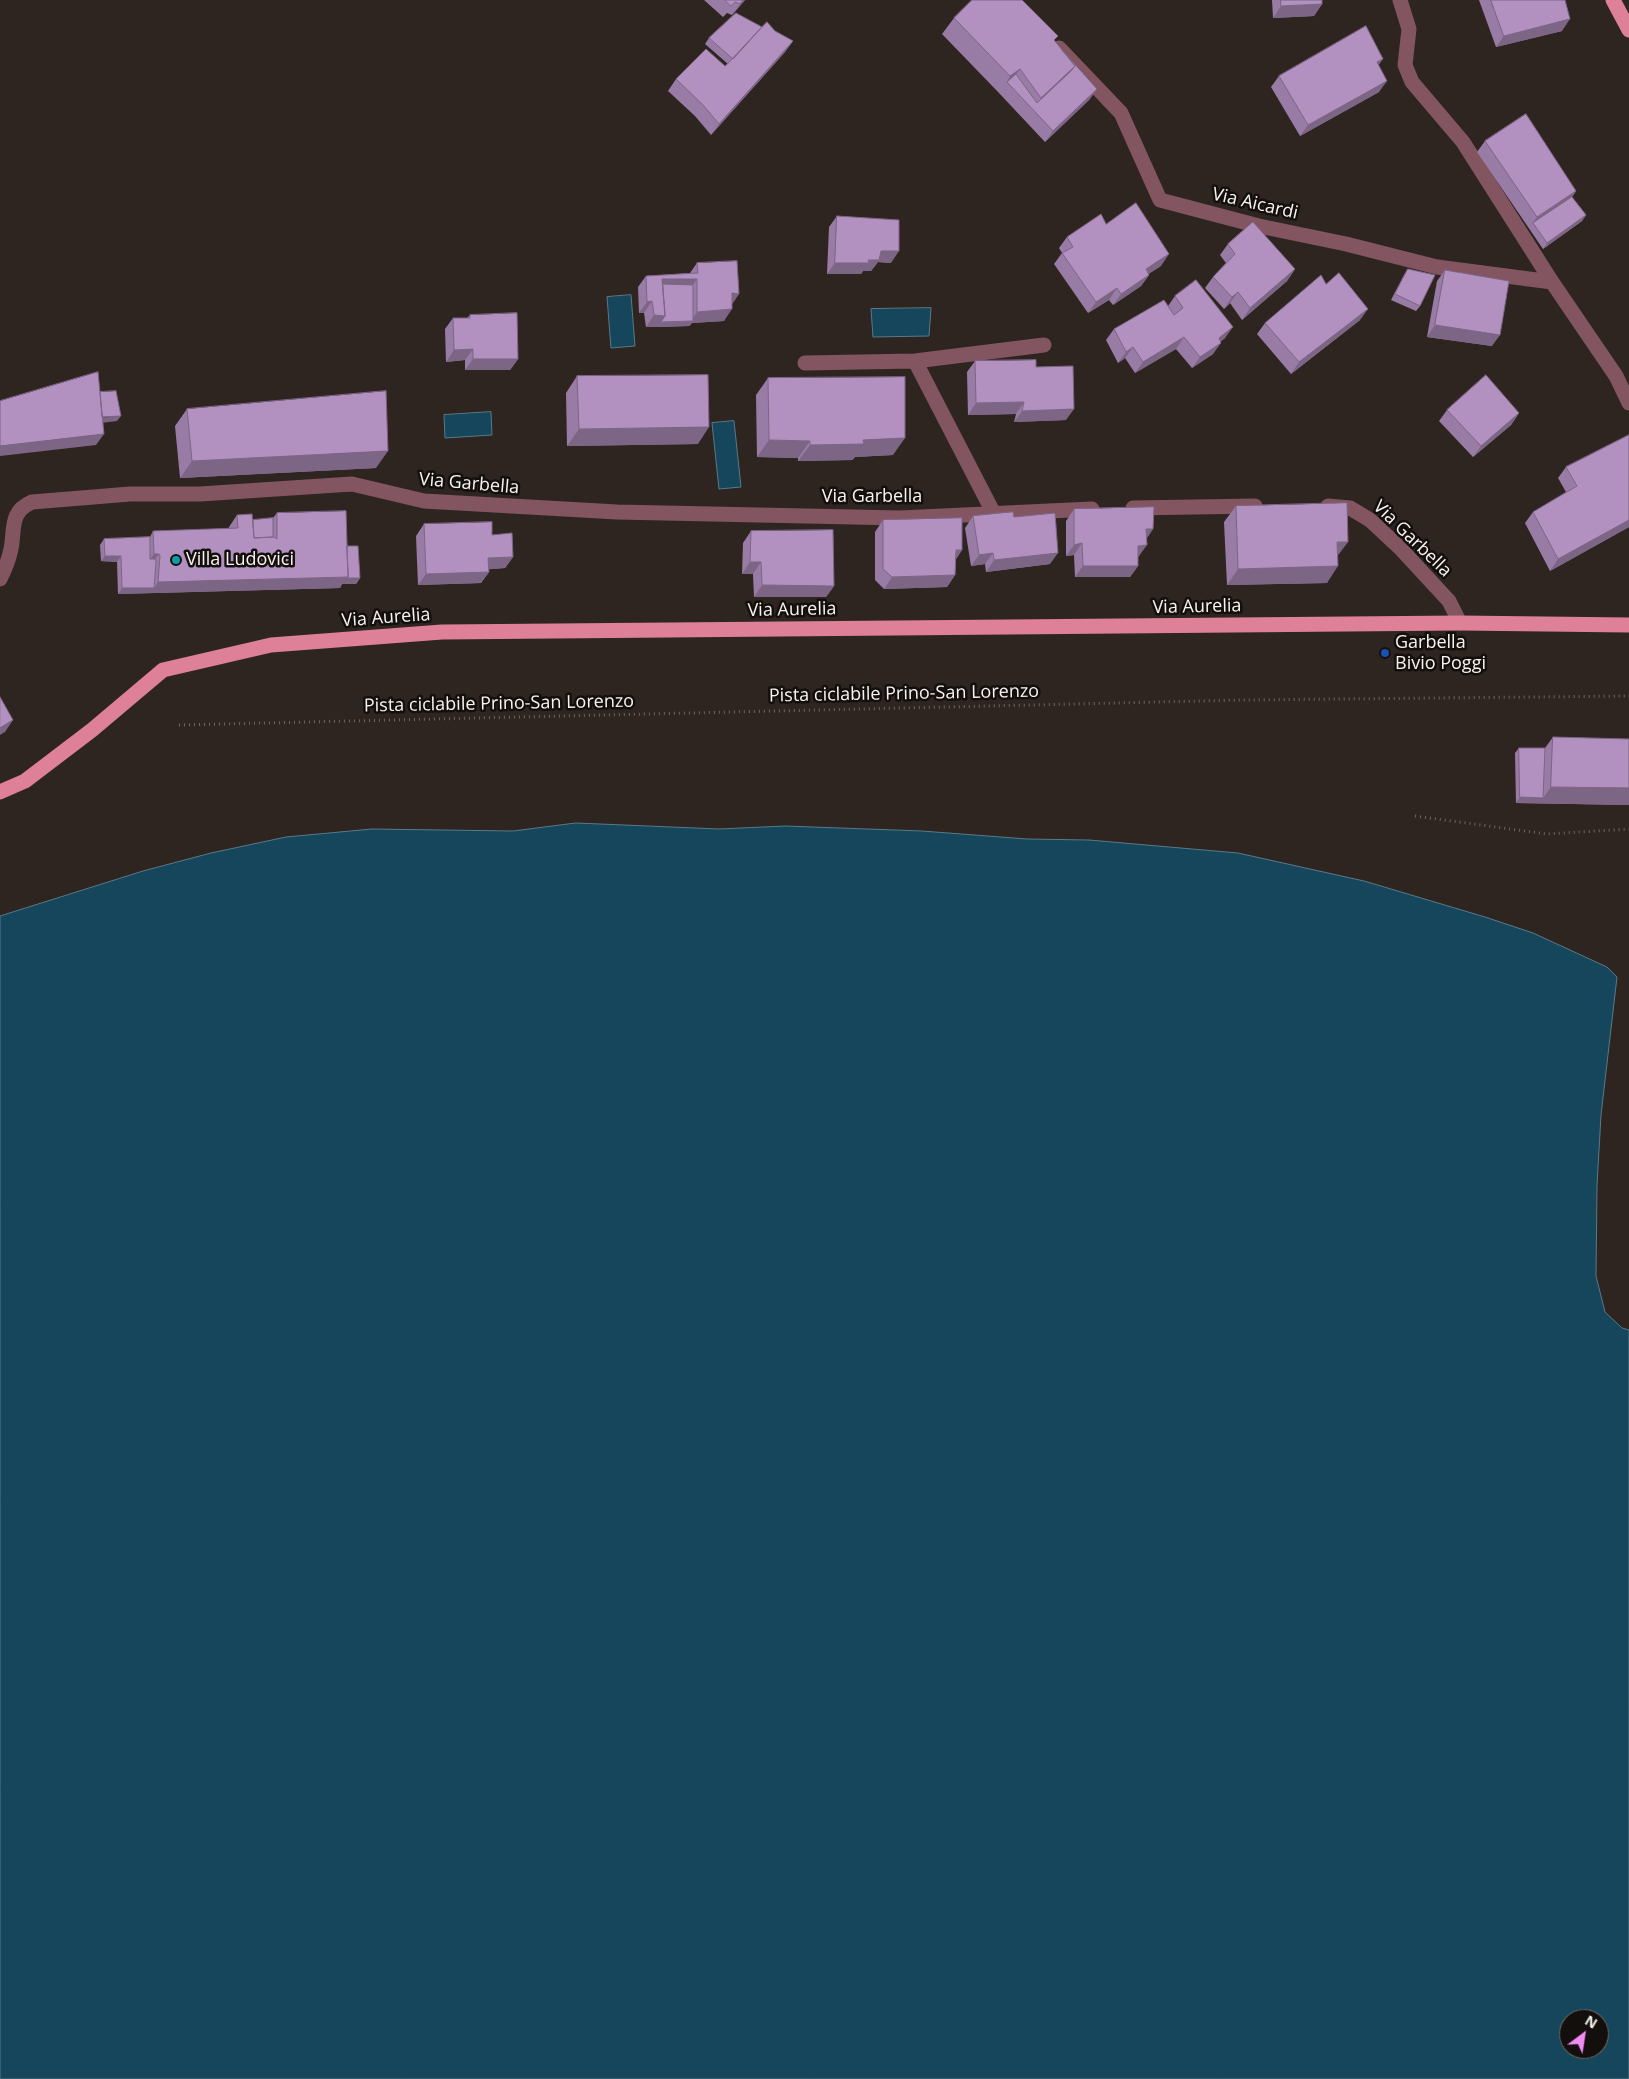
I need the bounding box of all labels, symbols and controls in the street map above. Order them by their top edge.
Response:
street label: Via Aicardi [1210,184,1300,224]
street label: Via Garbella [418,469,520,499]
street label: Via Garbella [822,486,922,508]
street label: Via Garbella [1368,496,1456,582]
place label: Villa Ludovici [186,549,294,571]
marker: Villa Ludovici [170,554,182,566]
street label: Via Aurelia [1152,595,1242,619]
street label: Via Aurelia [747,598,837,622]
street label: Via Aurelia [341,604,431,632]
place label: Garbella Bivio Poggi [1395,632,1486,674]
marker: Garbella Bivio Poggi [1379,647,1391,659]
street label: Pista ciclabile Prino-San Lorenzo [769,681,1039,707]
street label: Pista ciclabile Prino-San Lorenzo [364,691,634,717]
north arrow [1559,2009,1609,2059]
text: N [1582,2010,1601,2033]

